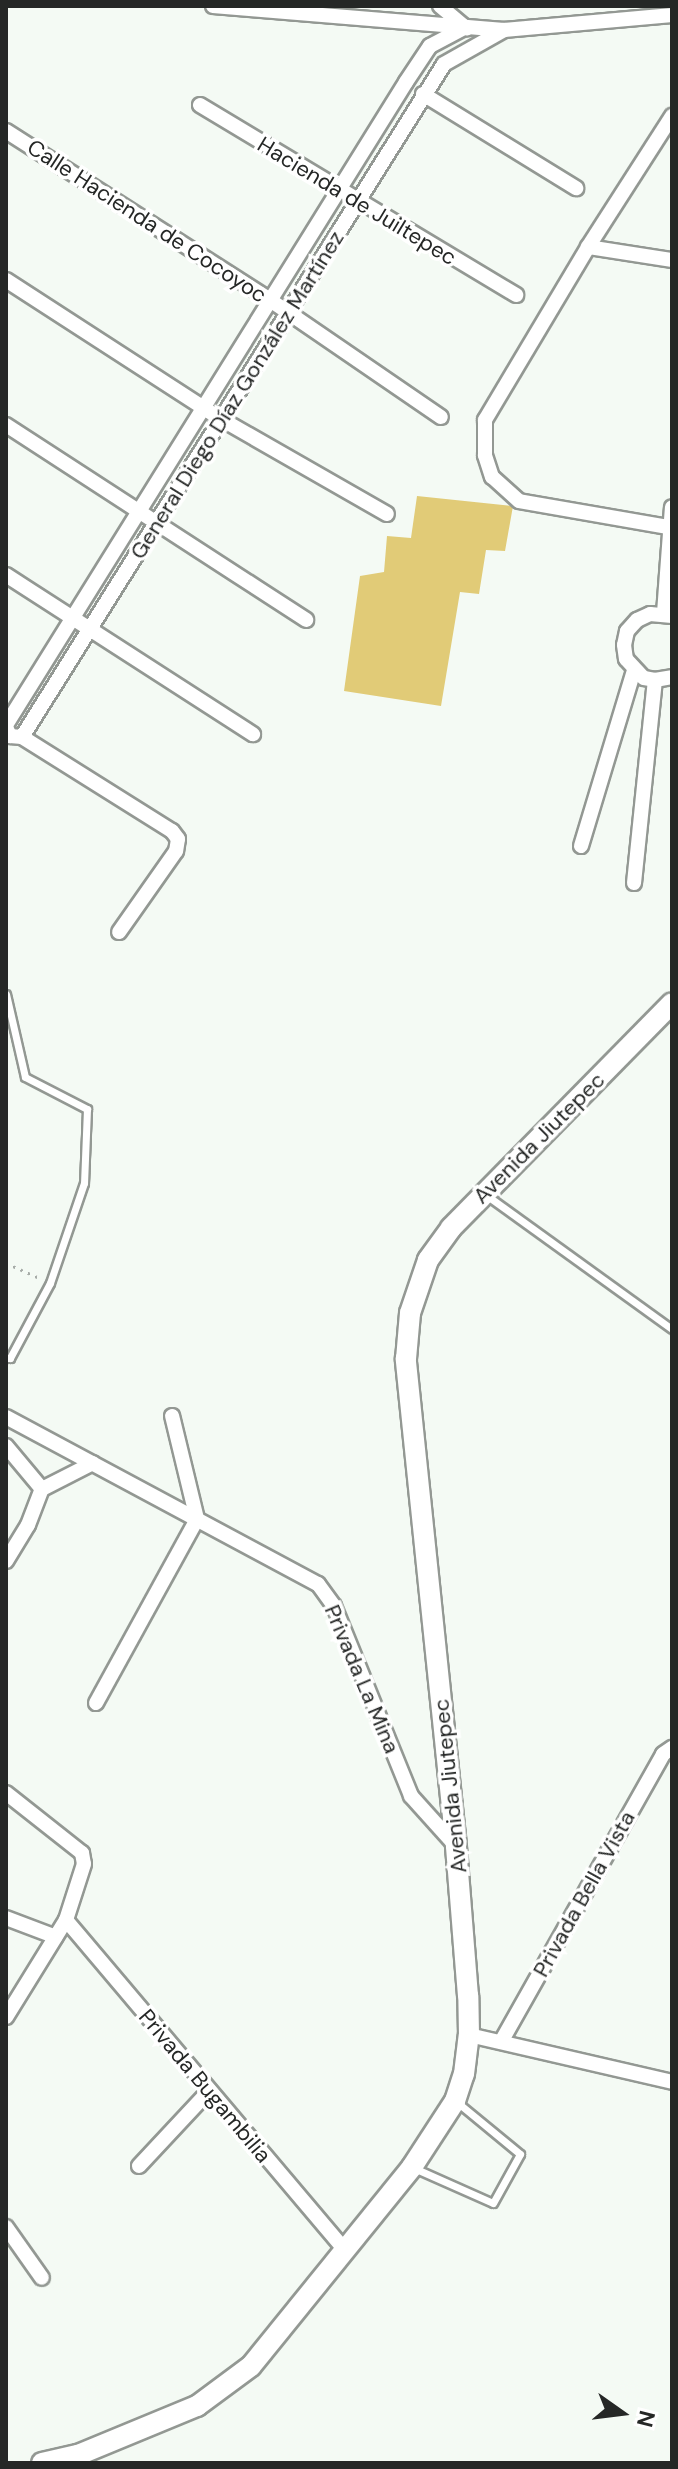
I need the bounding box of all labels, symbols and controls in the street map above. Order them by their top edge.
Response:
street label: Hacienda de Juiltepec [253,131,461,271]
street label: Calle Hacienda de Cocoyoc [22,134,272,308]
street label: General Diego Díaz González Martínez [125,226,349,564]
street label: Avenida Jiutepec [468,1067,610,1209]
street label: Privada La Mina [319,1601,405,1757]
street label: Avenida Jiutepec [428,1698,472,1874]
street label: Privada Bella Vista [528,1807,640,1981]
street label: Privada Bugambilia [133,2004,277,2168]
north arrow [582,2373,662,2453]
text: N [630,2408,662,2430]

